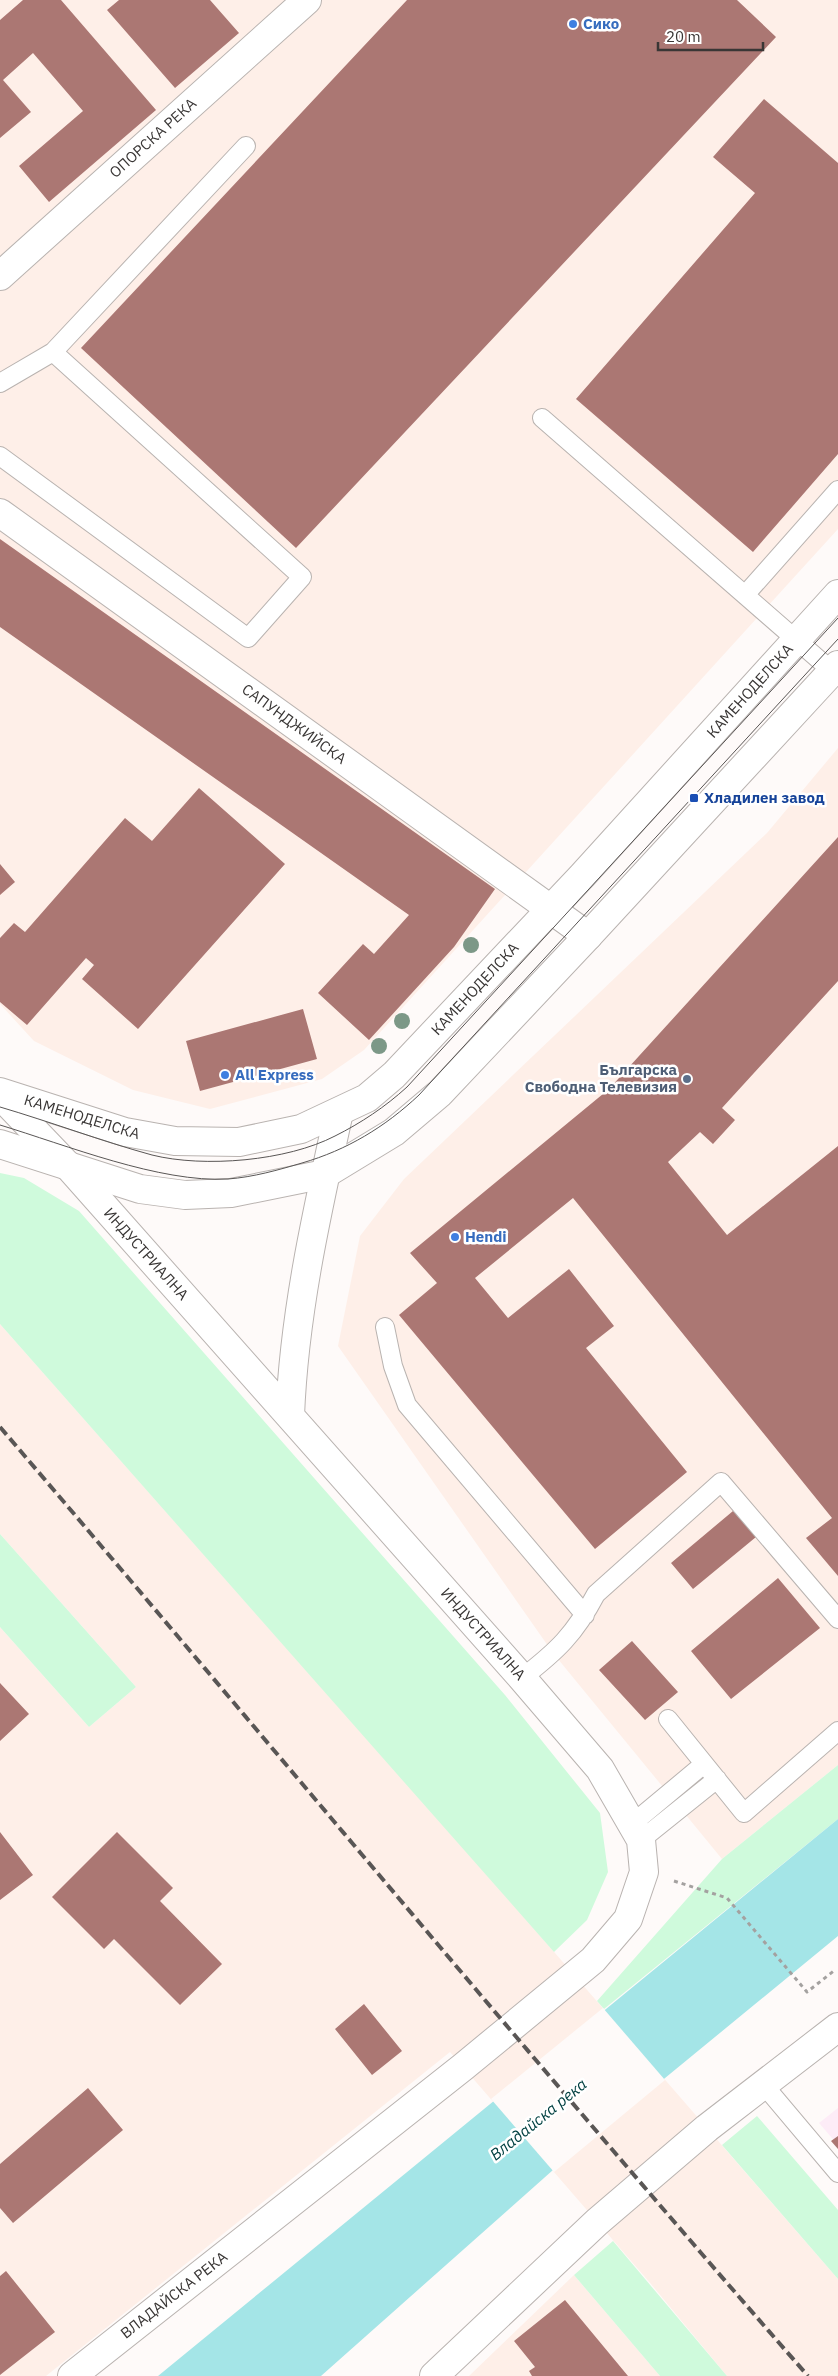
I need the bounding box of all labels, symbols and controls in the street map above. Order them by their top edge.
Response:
place label: Сико [583,14,619,33]
marker: Сико [567,18,579,30]
scale bar [658,20,763,52]
text: 20 m [666,27,701,46]
street label: ОПОРСКА РЕКА [105,93,200,182]
street label: КАМЕНОДЕЛСКА [702,639,797,742]
street label: САПУНДЖИЙСКА [238,679,351,768]
place label: Хладилен завод [704,788,825,807]
marker: Хладилен завод [688,792,700,804]
street label: КАМЕНОДЕЛСКА [427,938,523,1039]
place label: Българска Свободна Телевизия [525,1060,677,1096]
place label: All Express [235,1065,314,1084]
marker: All Express [219,1069,231,1081]
marker: Българска Свободна Телевизия [681,1073,693,1085]
street label: КАМЕНОДЕЛСКА [22,1090,143,1143]
street label: ИНДУСТРИАЛНА [100,1204,193,1304]
place label: Hendi [465,1227,507,1246]
marker: Hendi [449,1231,461,1243]
street label: ИНДУСТРИАЛНА [437,1584,530,1684]
water label: Владайска река [485,2074,591,2164]
street label: ВЛАДАЙСКА РЕКА [116,2247,231,2342]

